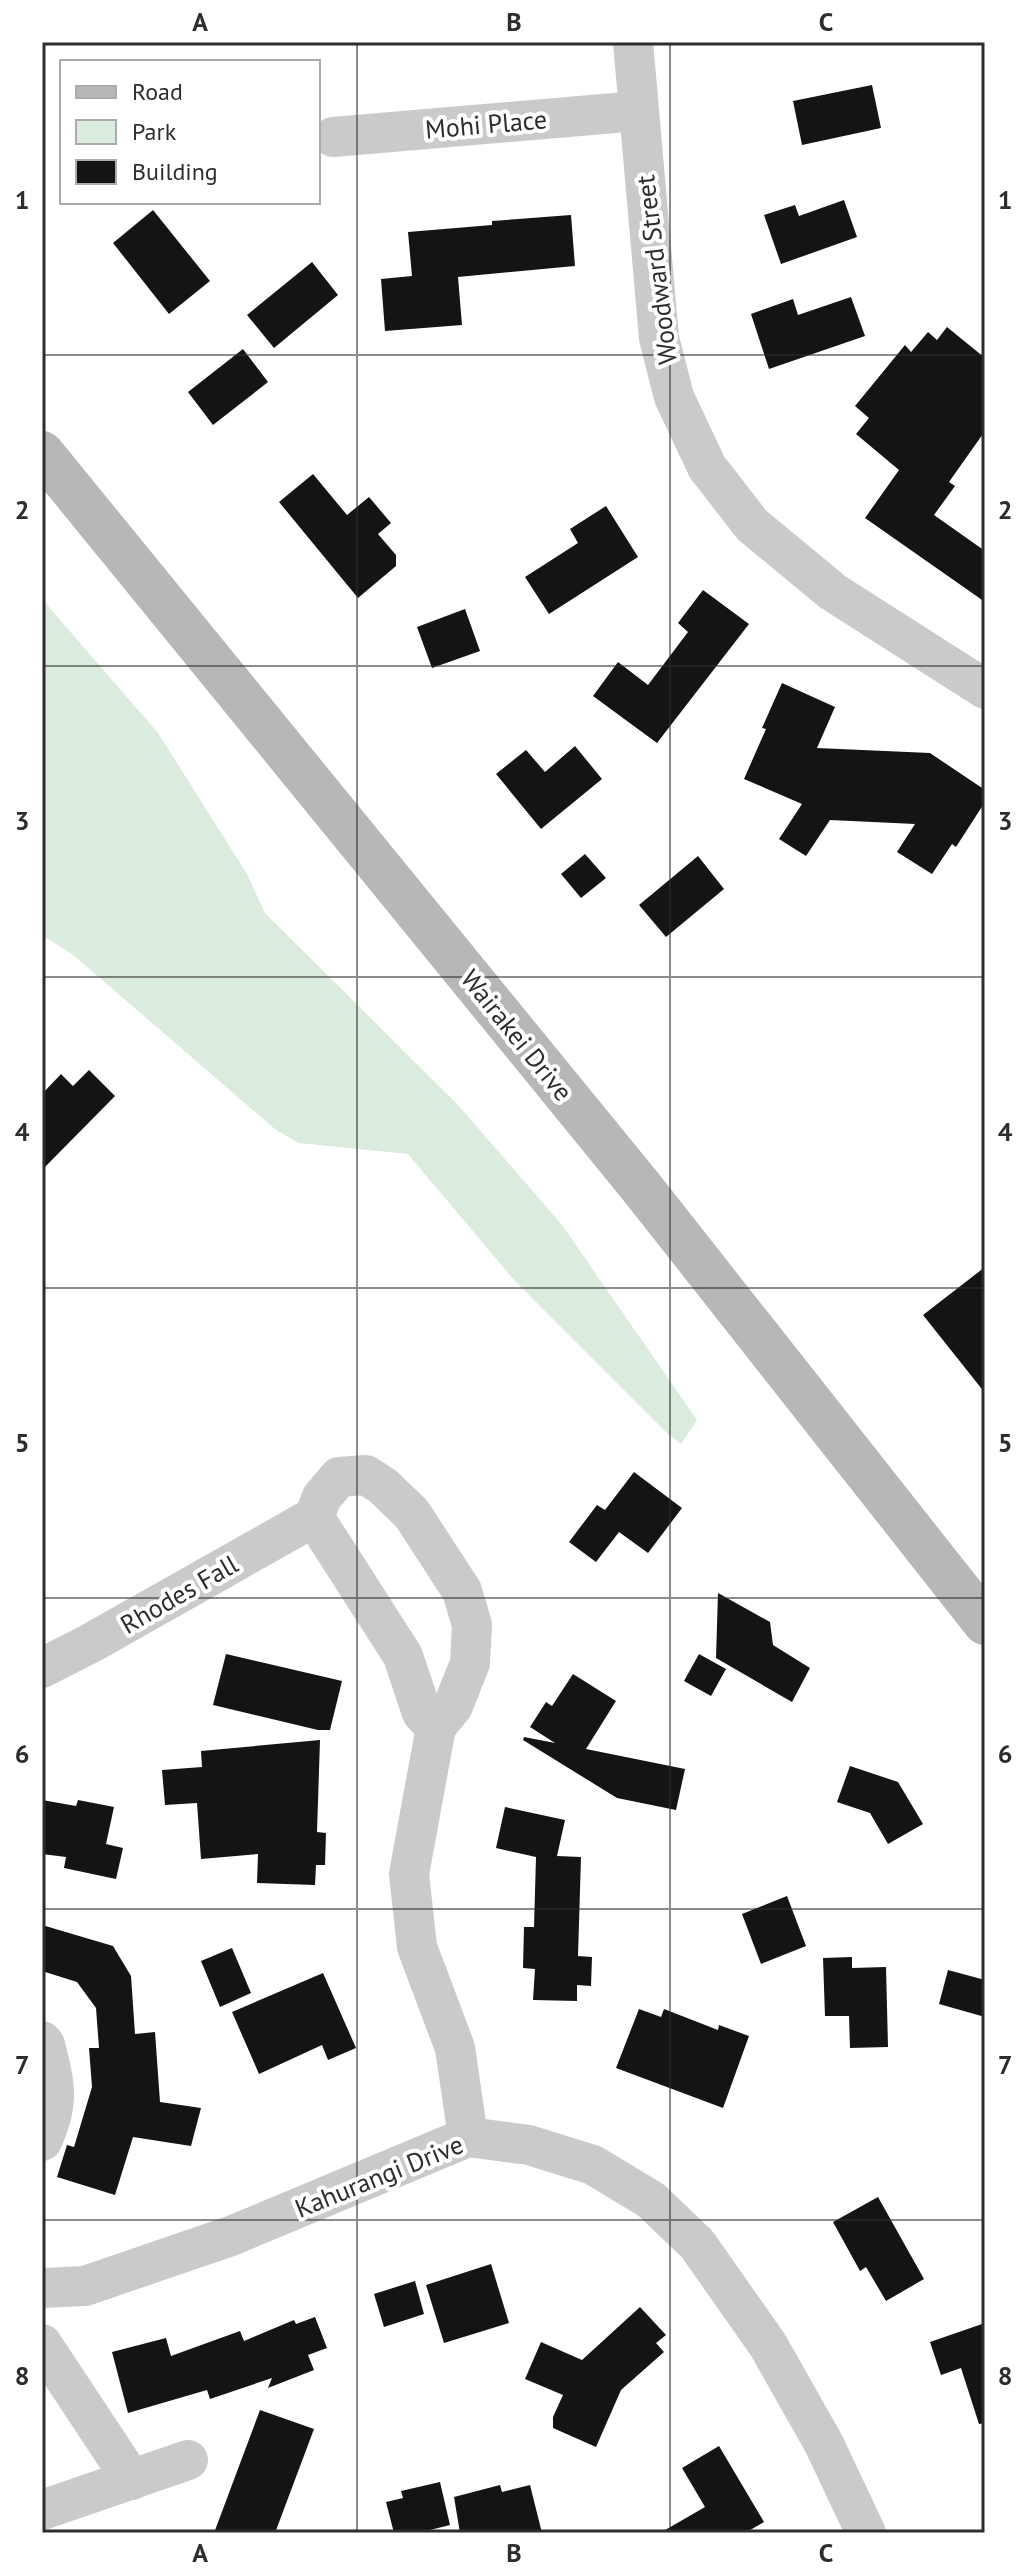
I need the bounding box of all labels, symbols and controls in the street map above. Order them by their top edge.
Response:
text: A [192,5,208,38]
text: B [506,5,522,38]
text: C [819,5,833,38]
legend [60,60,320,204]
text: Road [132,76,183,107]
street label: Mohi Place [424,102,548,146]
text: Park [132,116,177,147]
text: Building [132,156,218,187]
street label: Woodward Street [628,173,684,367]
text: 1 [15,183,29,216]
text: 1 [998,183,1012,216]
text: 2 [15,493,29,526]
text: 2 [998,493,1012,526]
text: 3 [15,804,29,837]
text: 3 [998,804,1012,837]
street label: Wairakei Drive [454,963,580,1107]
text: 4 [15,1115,30,1148]
text: 4 [998,1115,1013,1148]
text: 5 [15,1426,29,1459]
text: 5 [998,1426,1012,1459]
street label: Rhodes Fall [114,1547,244,1641]
text: 6 [15,1737,29,1770]
text: 6 [998,1737,1012,1770]
text: 7 [15,2048,29,2081]
text: 7 [998,2048,1012,2081]
street label: Kahurangi Drive [290,2127,468,2225]
text: 8 [15,2359,29,2392]
text: 8 [998,2359,1012,2392]
text: A [192,2536,208,2569]
text: B [506,2536,522,2569]
text: C [819,2536,833,2569]

